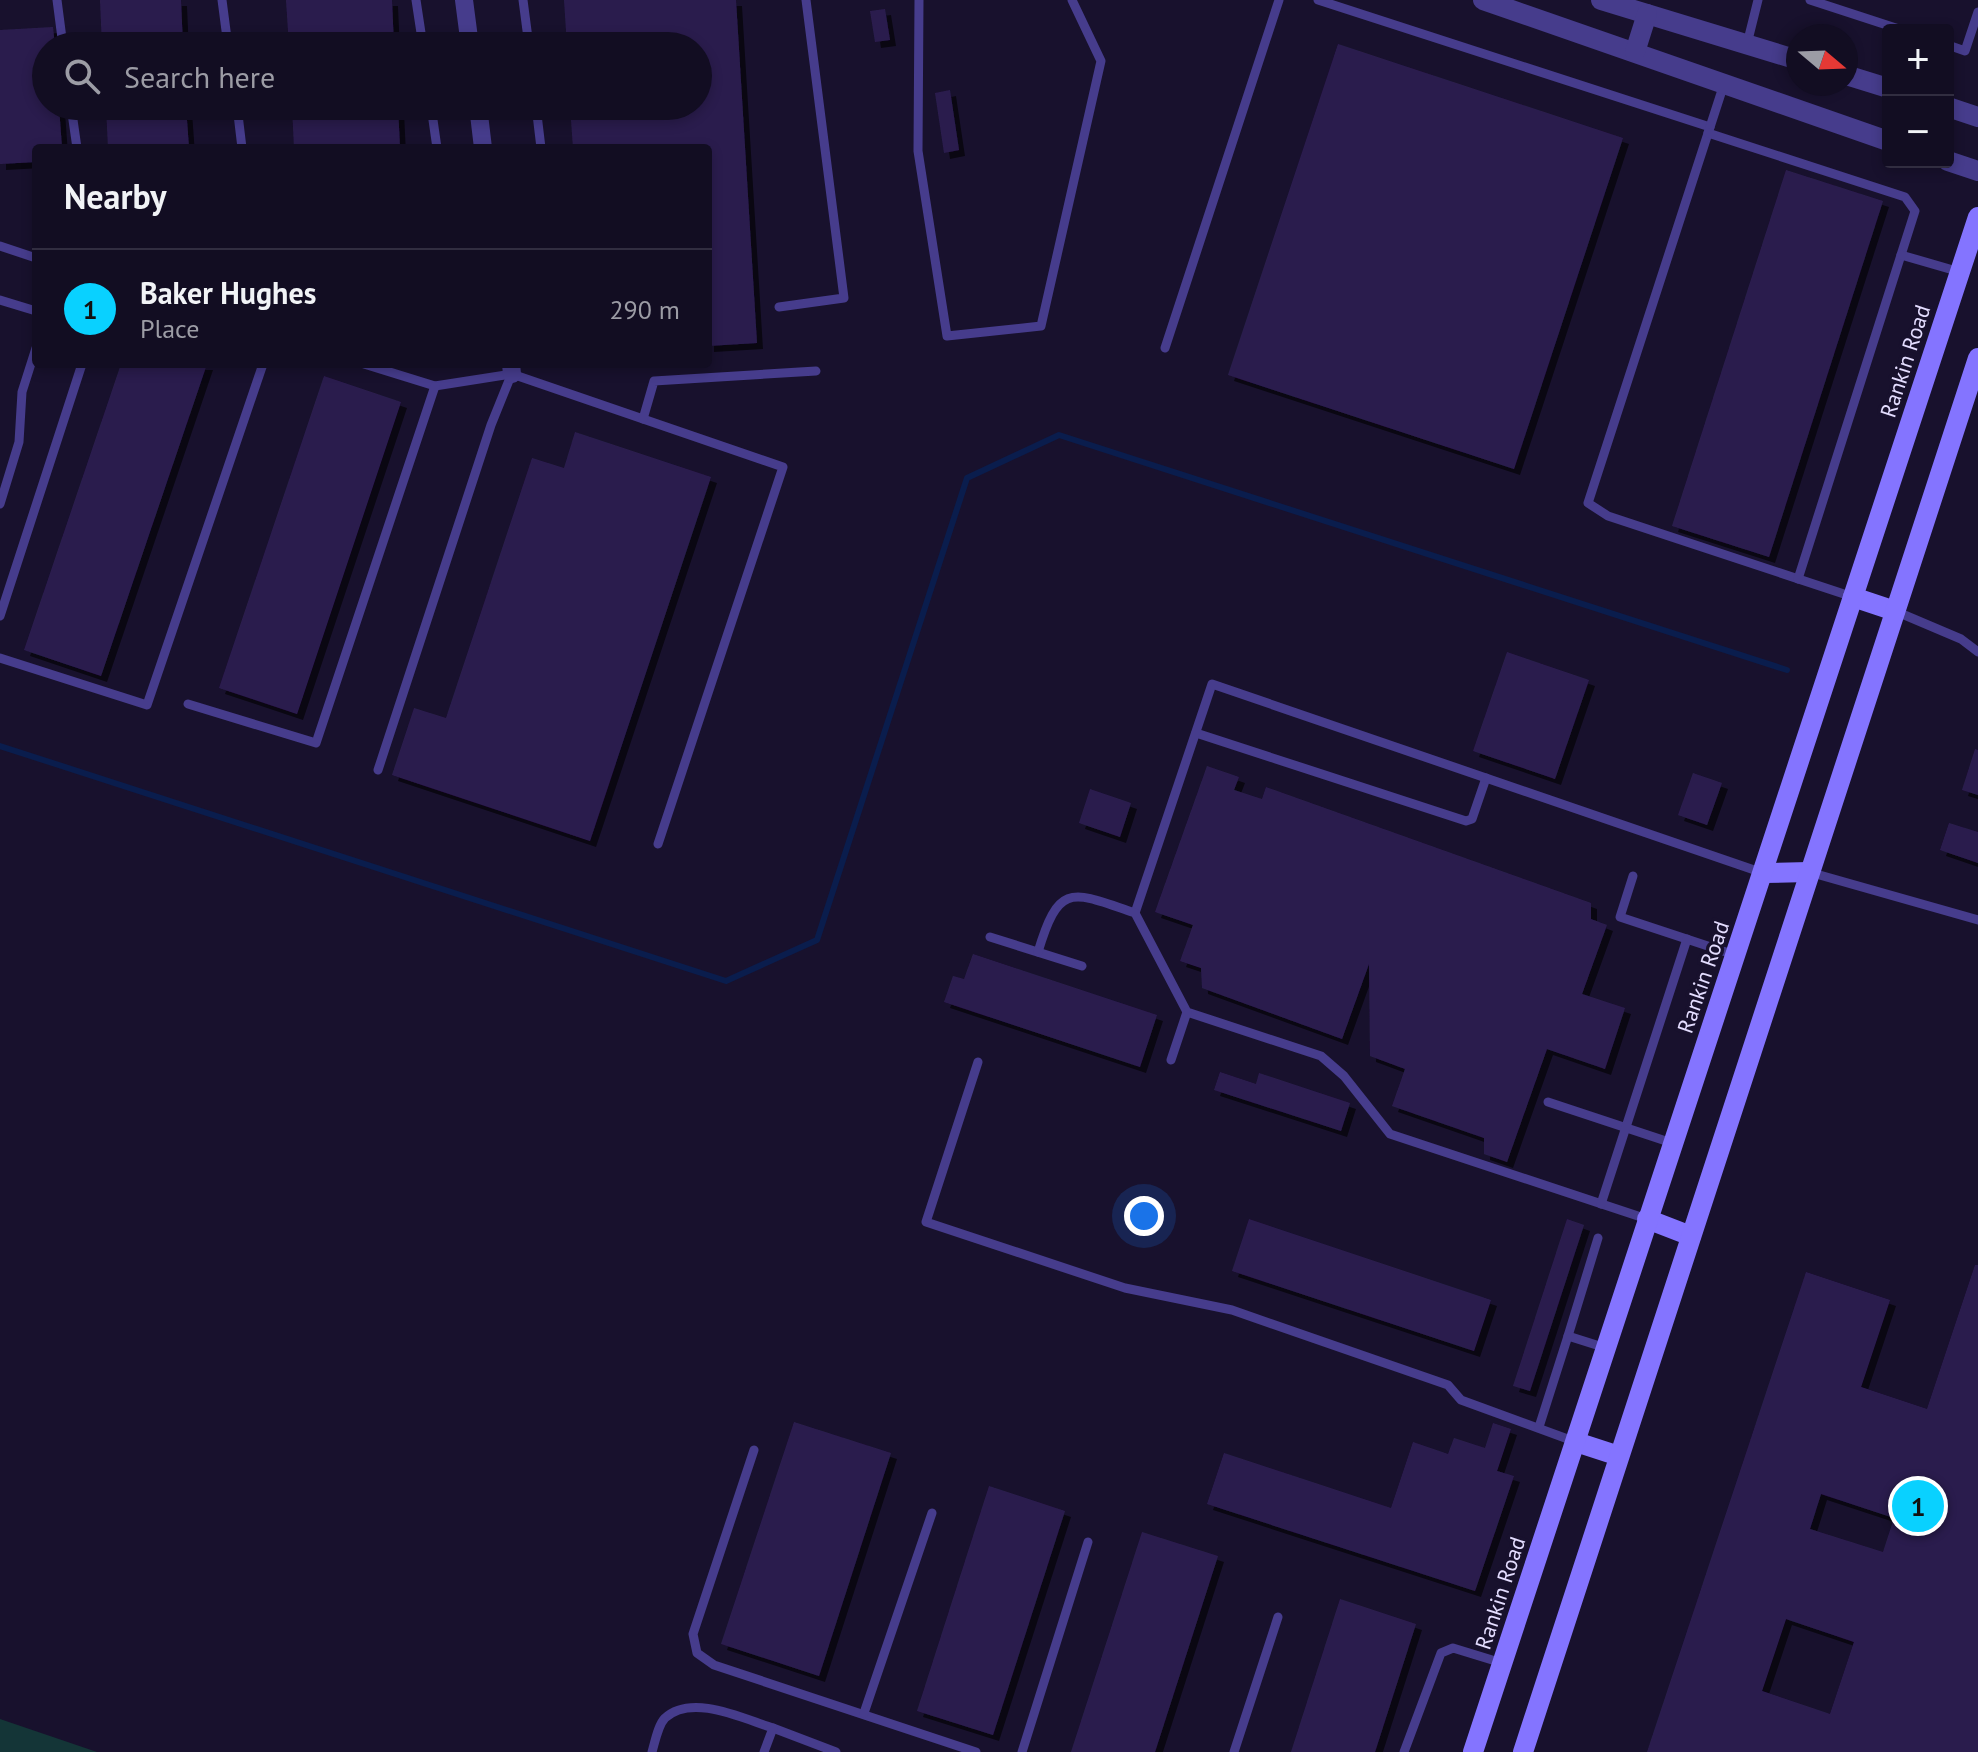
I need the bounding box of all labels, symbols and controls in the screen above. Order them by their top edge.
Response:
north arrow [1786,24,1858,96]
map controls [1882,24,1954,168]
button: + [1882,24,1954,96]
search box [32,32,712,120]
icon: search [60,54,104,98]
text: Search here [124,57,275,96]
button: − [1882,96,1954,168]
text: Nearby [64,174,166,218]
text: Baker Hughes [140,273,316,312]
text: 1 [83,293,97,326]
text: 290 m [609,293,680,326]
street label: Rankin Road [1874,301,1936,421]
text: Place [140,312,199,345]
street label: Rankin Road [1671,917,1735,1037]
your location [1124,1196,1164,1236]
pin: 1 [1892,1476,1944,1536]
street label: Rankin Road [1469,1533,1531,1653]

